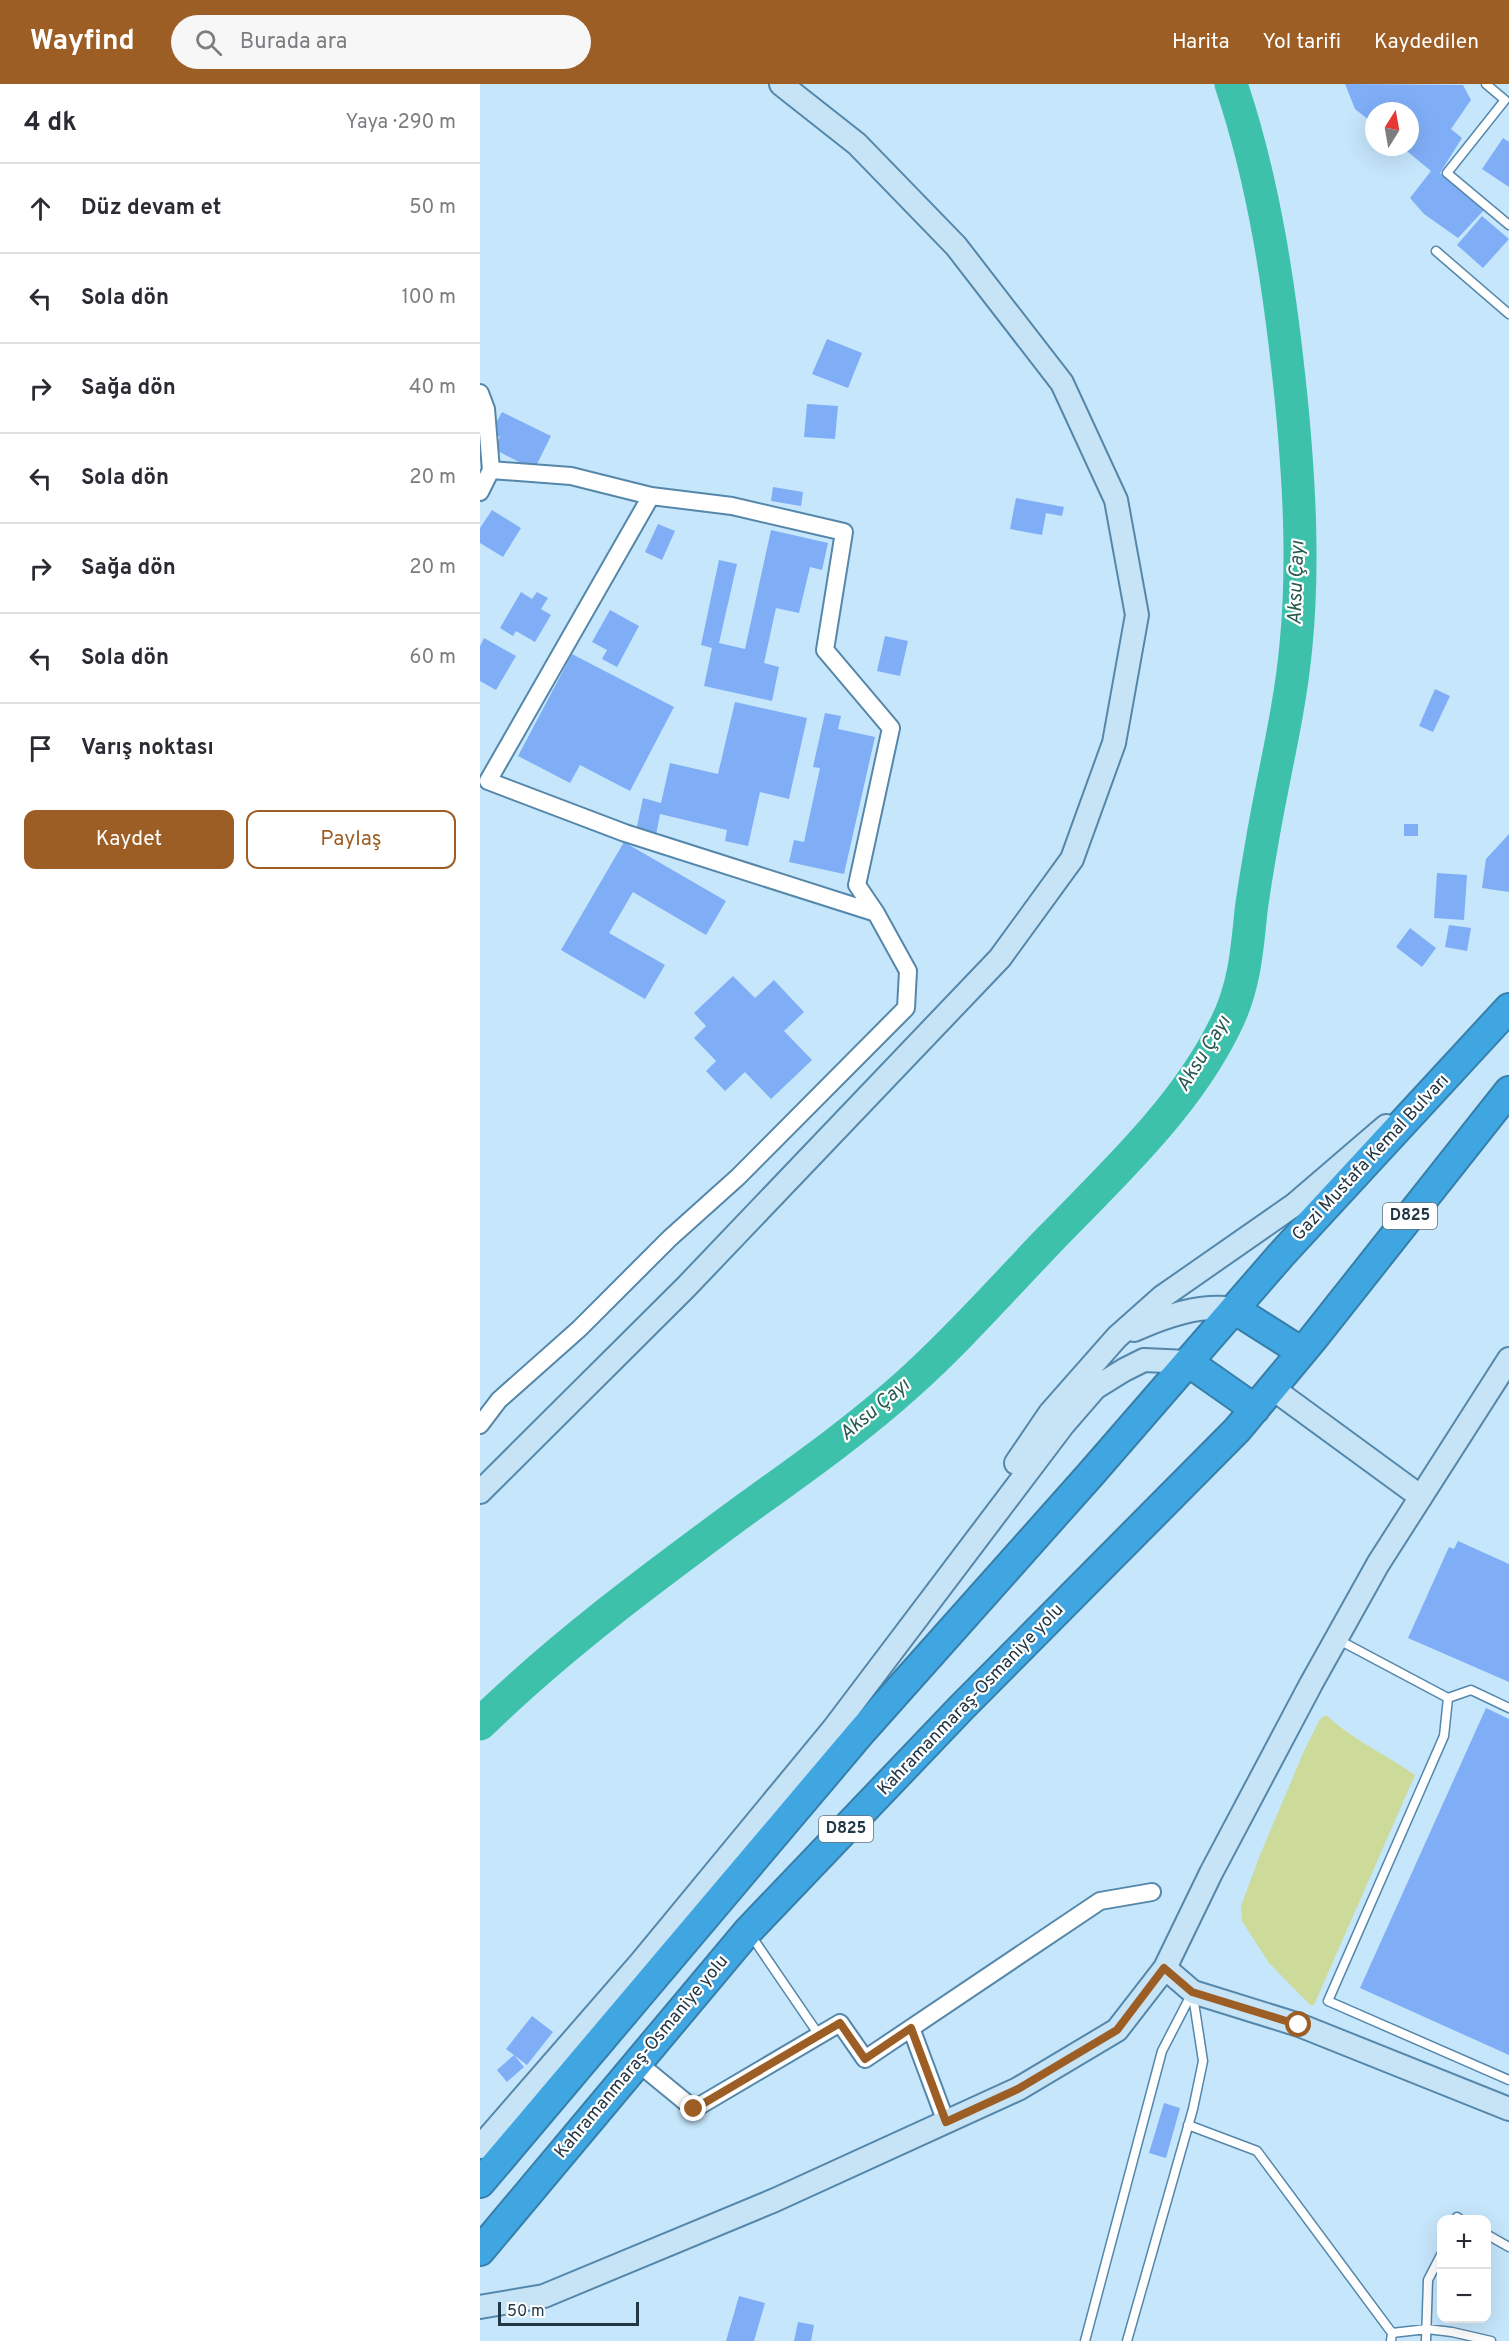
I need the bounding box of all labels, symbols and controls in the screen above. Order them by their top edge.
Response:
search box [171,15,591,69]
text: Wayfind [30,24,135,60]
icon: search [192,26,225,59]
text: Burada ara [240,29,347,56]
text: Harita [1172,29,1230,56]
text: Yol tarifi [1263,29,1341,56]
text: Kaydedilen [1374,29,1479,56]
north arrow [1365,102,1419,156]
text: 4 dk [24,107,77,140]
text: Yaya · 290 m [346,110,456,136]
icon: ahead [24,192,57,225]
text: Düz devam et [81,195,221,222]
text: 50 m [409,195,456,221]
icon: left [24,282,57,315]
text: Sola dön [81,285,169,312]
text: 100 m [401,285,456,311]
icon: right [24,372,57,405]
text: Sağa dön [81,375,176,402]
text: 40 m [409,375,456,401]
icon: left [24,462,57,495]
text: Sola dön [81,465,169,492]
text: 20 m [409,465,456,491]
water label: Aksu Çayı [1283,539,1312,626]
icon: right [24,552,57,585]
text: Sağa dön [81,555,176,582]
text: 20 m [409,555,456,581]
icon: left [24,642,57,675]
text: Sola dön [81,645,169,672]
text: 60 m [410,645,456,671]
icon: arrive [24,732,57,765]
text: Varış noktası [81,735,214,762]
button: Kaydet [24,810,234,869]
button: Paylaş [246,810,456,869]
water label: Aksu Çayı [1171,1010,1238,1097]
street label: Gazi Mustafa Kemal Bulvarı [1288,1070,1454,1246]
road number: D825 [1383,1203,1437,1229]
water label: Aksu Çayı [834,1372,916,1447]
street label: Kahramanmaraş-Osmaniye yolu [873,1599,1069,1801]
road number: D825 [819,1816,873,1842]
street label: Kahramanmaraş-Osmaniye yolu [550,1951,734,2163]
route start [1285,2011,1311,2037]
route end [680,2095,706,2121]
map controls [1437,2215,1491,2323]
button: + [1437,2215,1491,2269]
button: − [1437,2269,1491,2323]
scale bar [498,2299,639,2326]
text: 50 m [507,2302,545,2322]

